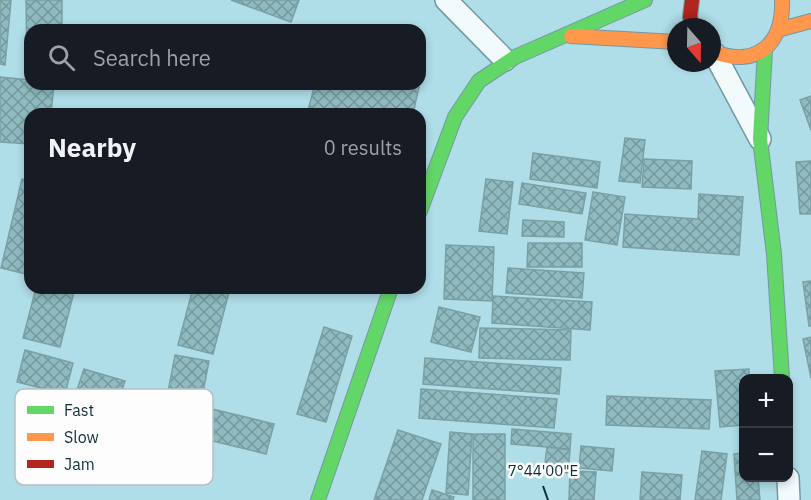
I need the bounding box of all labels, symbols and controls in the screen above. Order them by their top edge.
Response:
north arrow [667,18,721,72]
search box [24,24,426,90]
icon: search [45,41,78,74]
text: Search here [93,43,211,72]
text: Nearby [48,130,136,164]
text: 0 results [324,134,402,161]
map controls [739,374,793,482]
button: + [739,374,793,428]
legend [15,389,213,485]
text: Fast [64,400,94,420]
text: Slow [64,427,99,447]
button: − [739,428,793,482]
text: Jam [64,454,95,474]
text: 7°44'00"E [508,461,578,480]

